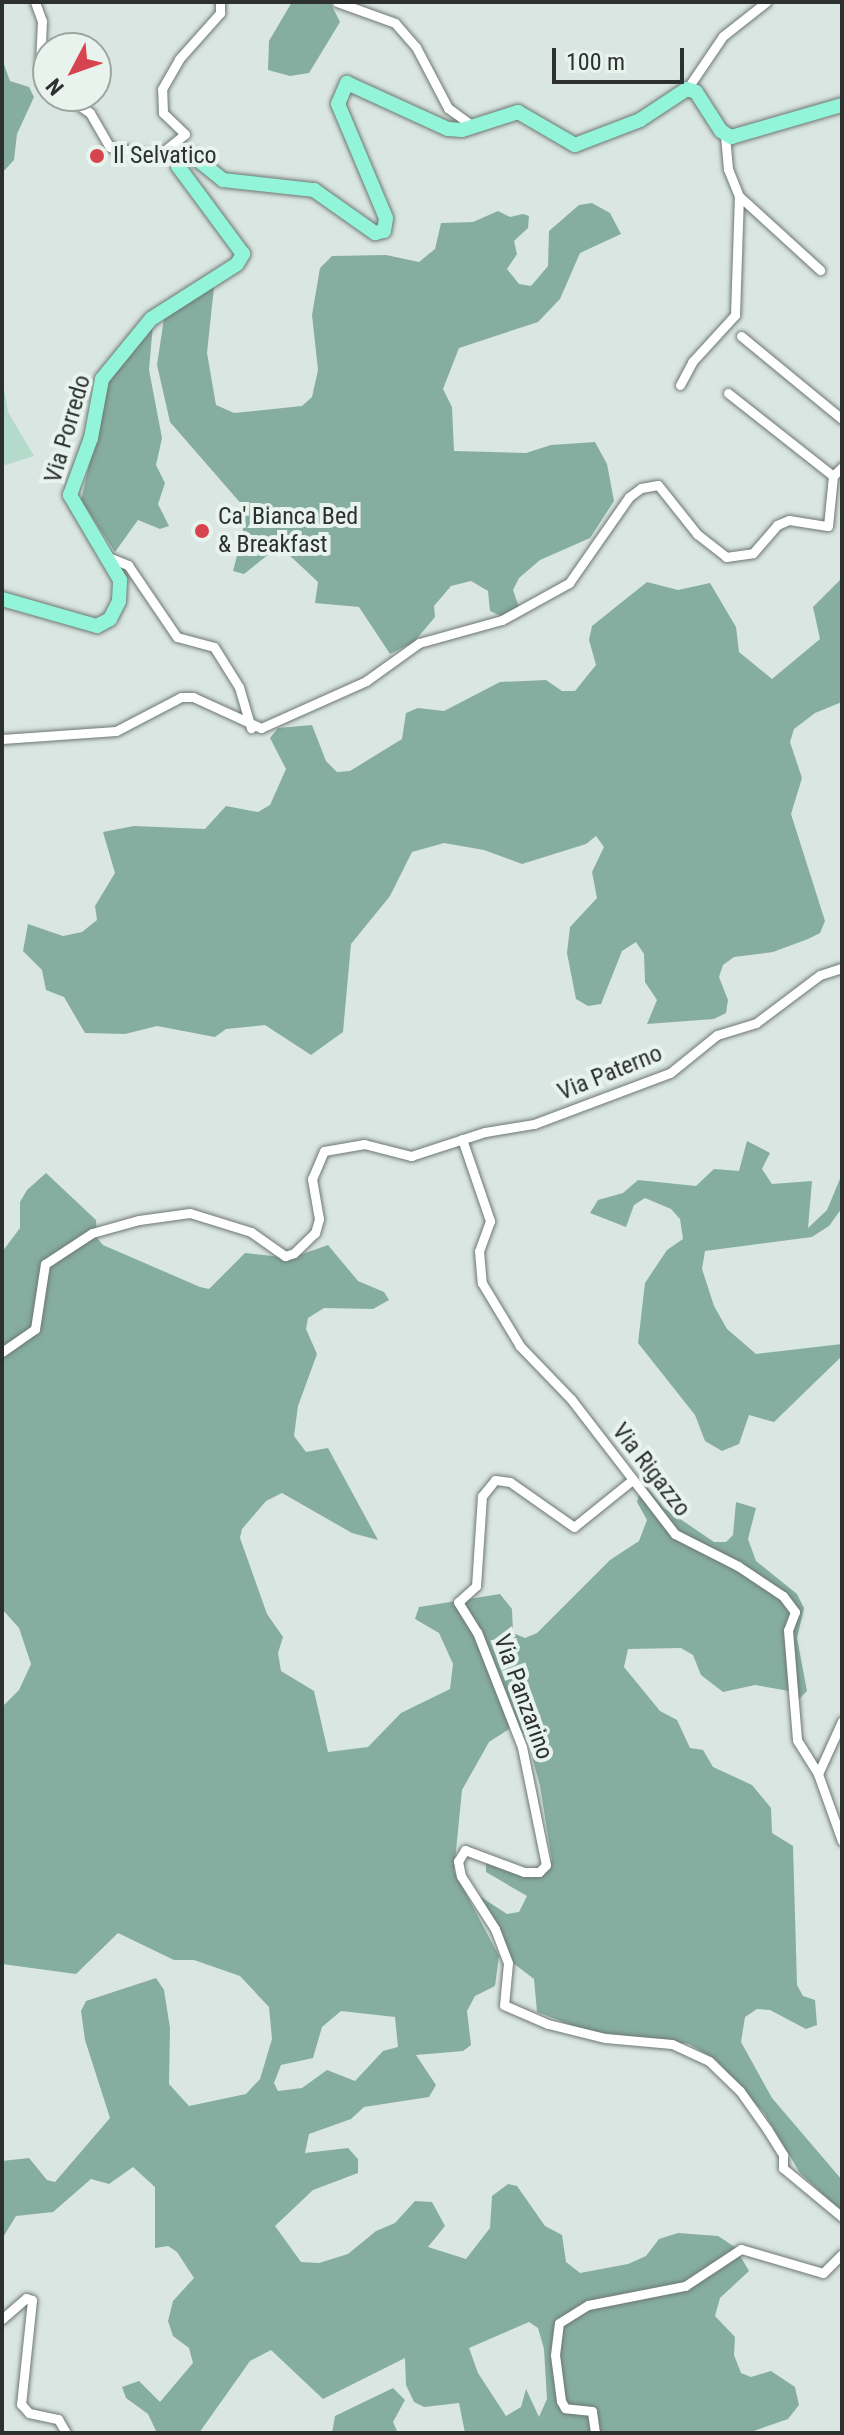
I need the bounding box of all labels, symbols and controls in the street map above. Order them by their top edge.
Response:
north arrow [32,32,112,112]
scale bar [556,32,688,82]
text: 100 m [566,48,625,76]
text: N [41,73,69,100]
place label: Il Selvatico [113,142,217,170]
marker: Il Selvatico [88,147,106,165]
street label: Via Porredo [39,372,97,486]
place label: Ca' Bianca Bed & Breakfast [218,503,358,559]
marker: Ca' Bianca Bed & Breakfast [193,522,211,540]
street label: Via Paterno [554,1039,666,1107]
street label: Via Rigazzo [606,1418,696,1522]
street label: Via Panzarino [487,1631,559,1763]

